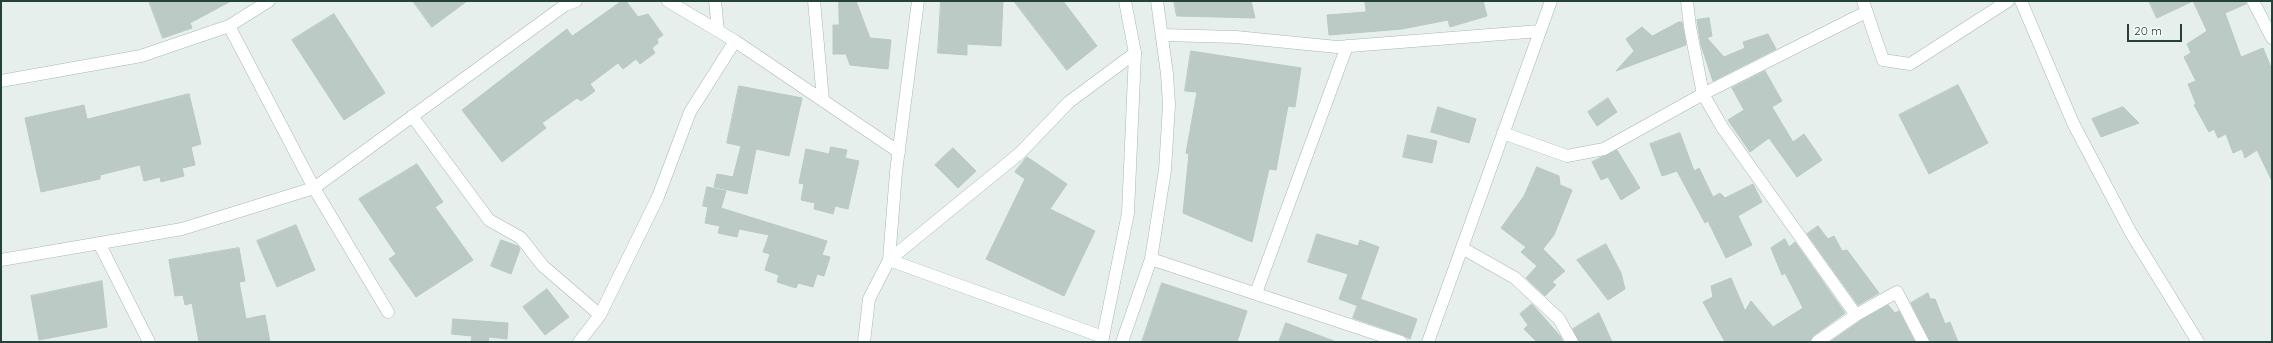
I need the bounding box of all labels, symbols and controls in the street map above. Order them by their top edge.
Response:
scale bar [2129,16,2184,42]
text: 20 m [2134,23,2162,38]

